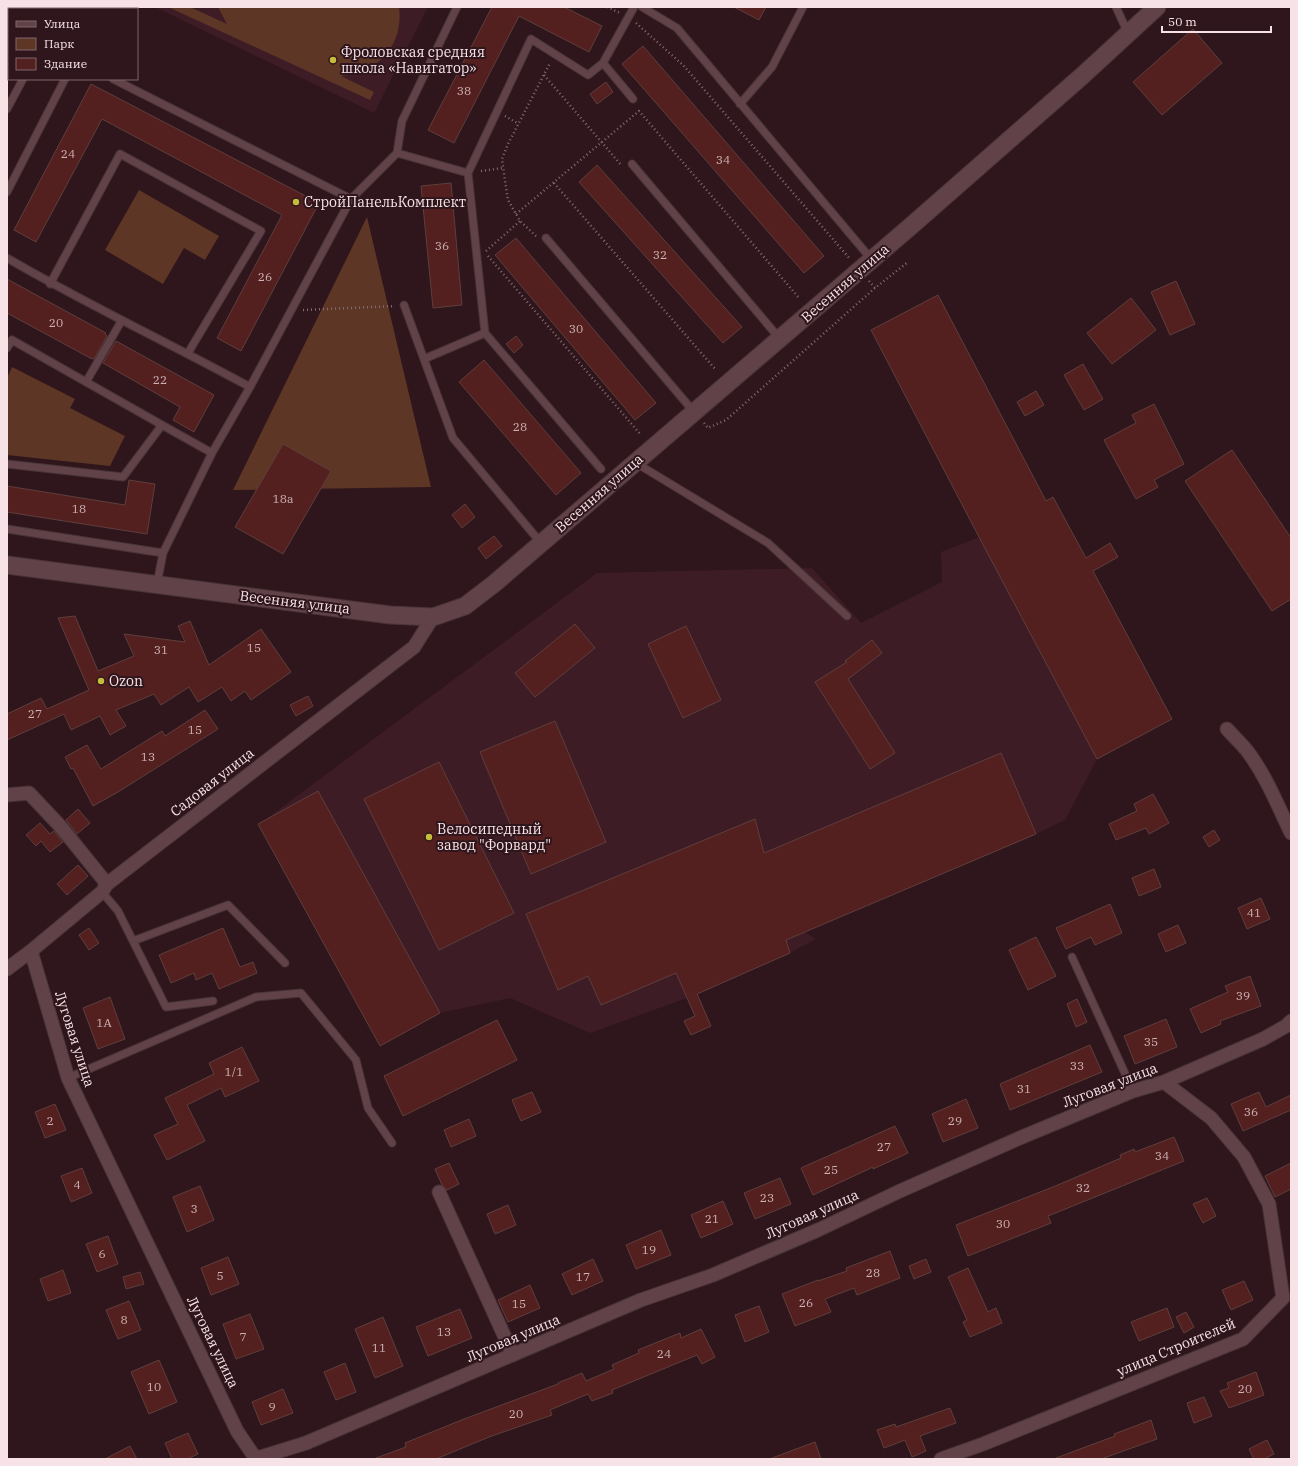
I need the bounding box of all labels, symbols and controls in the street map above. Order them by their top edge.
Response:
legend [8,8,138,80]
scale bar [1162,8,1271,34]
text: 50 m [1168,14,1197,29]
text: Улица [44,16,81,31]
text: Парк [44,36,74,51]
place label: Фроловская средняя школа «Навигатор» [341,43,485,77]
marker: Фроловская средняя школа «Навигатор» [328,55,338,65]
text: Здание [44,56,87,71]
house number: 38 [457,83,471,98]
house number: 24 [61,146,75,161]
house number: 34 [716,152,730,167]
place label: СтройПанельКомплект [304,193,466,211]
marker: СтройПанельКомплект [291,197,301,207]
house number: 36 [435,238,449,253]
street label: Весенняя улица [797,240,893,326]
house number: 32 [653,247,667,262]
house number: 26 [258,269,272,284]
house number: 20 [49,315,63,330]
house number: 30 [569,321,583,336]
house number: 22 [153,372,167,387]
house number: 28 [513,419,527,434]
street label: Весенняя улица [551,450,647,536]
house number: 18а [273,491,294,506]
house number: 18 [72,501,86,516]
street label: Весенняя улица [239,586,351,618]
house number: 15 [247,640,261,655]
house number: 31 [154,642,168,657]
place label: Ozon [109,672,143,690]
marker: Ozon [96,676,106,686]
house number: 27 [28,706,42,721]
house number: 15 [188,722,202,737]
street label: Садовая улица [167,744,258,820]
house number: 13 [141,749,155,764]
place label: Велосипедный завод "Форвард" [437,820,551,854]
marker: Велосипедный завод "Форвард" [424,832,434,842]
house number: 41 [1247,905,1261,920]
house number: 39 [1236,988,1250,1003]
street label: Луговая улица [51,989,99,1090]
house number: 1А [96,1015,112,1030]
house number: 35 [1144,1034,1158,1049]
house number: 33 [1070,1058,1084,1073]
street label: Луговая улица [1060,1059,1160,1111]
house number: 1/1 [225,1064,243,1079]
house number: 31 [1017,1081,1031,1096]
house number: 36 [1244,1104,1258,1119]
house number: 2 [46,1113,54,1128]
house number: 29 [948,1113,962,1128]
house number: 27 [877,1139,891,1154]
house number: 34 [1155,1148,1169,1163]
house number: 25 [824,1162,838,1177]
house number: 4 [73,1177,81,1192]
house number: 32 [1076,1180,1090,1195]
street label: Луговая улица [763,1185,862,1243]
house number: 23 [760,1190,774,1205]
house number: 3 [190,1201,198,1216]
house number: 21 [705,1211,719,1226]
house number: 30 [996,1216,1010,1231]
house number: 19 [642,1242,656,1257]
house number: 6 [98,1246,106,1261]
house number: 28 [866,1265,880,1280]
house number: 5 [216,1268,224,1283]
house number: 17 [576,1269,590,1284]
street label: Луговая улица [183,1293,243,1391]
house number: 26 [799,1295,813,1310]
house number: 15 [512,1296,526,1311]
street label: Луговая улица [463,1310,563,1366]
house number: 8 [120,1312,128,1327]
street label: улица Строителей [1114,1314,1238,1380]
house number: 13 [437,1324,451,1339]
house number: 7 [239,1329,247,1344]
house number: 11 [372,1340,386,1355]
house number: 24 [657,1346,671,1361]
house number: 10 [147,1379,161,1394]
house number: 20 [1238,1381,1252,1396]
house number: 9 [268,1399,276,1414]
house number: 20 [509,1406,523,1421]

